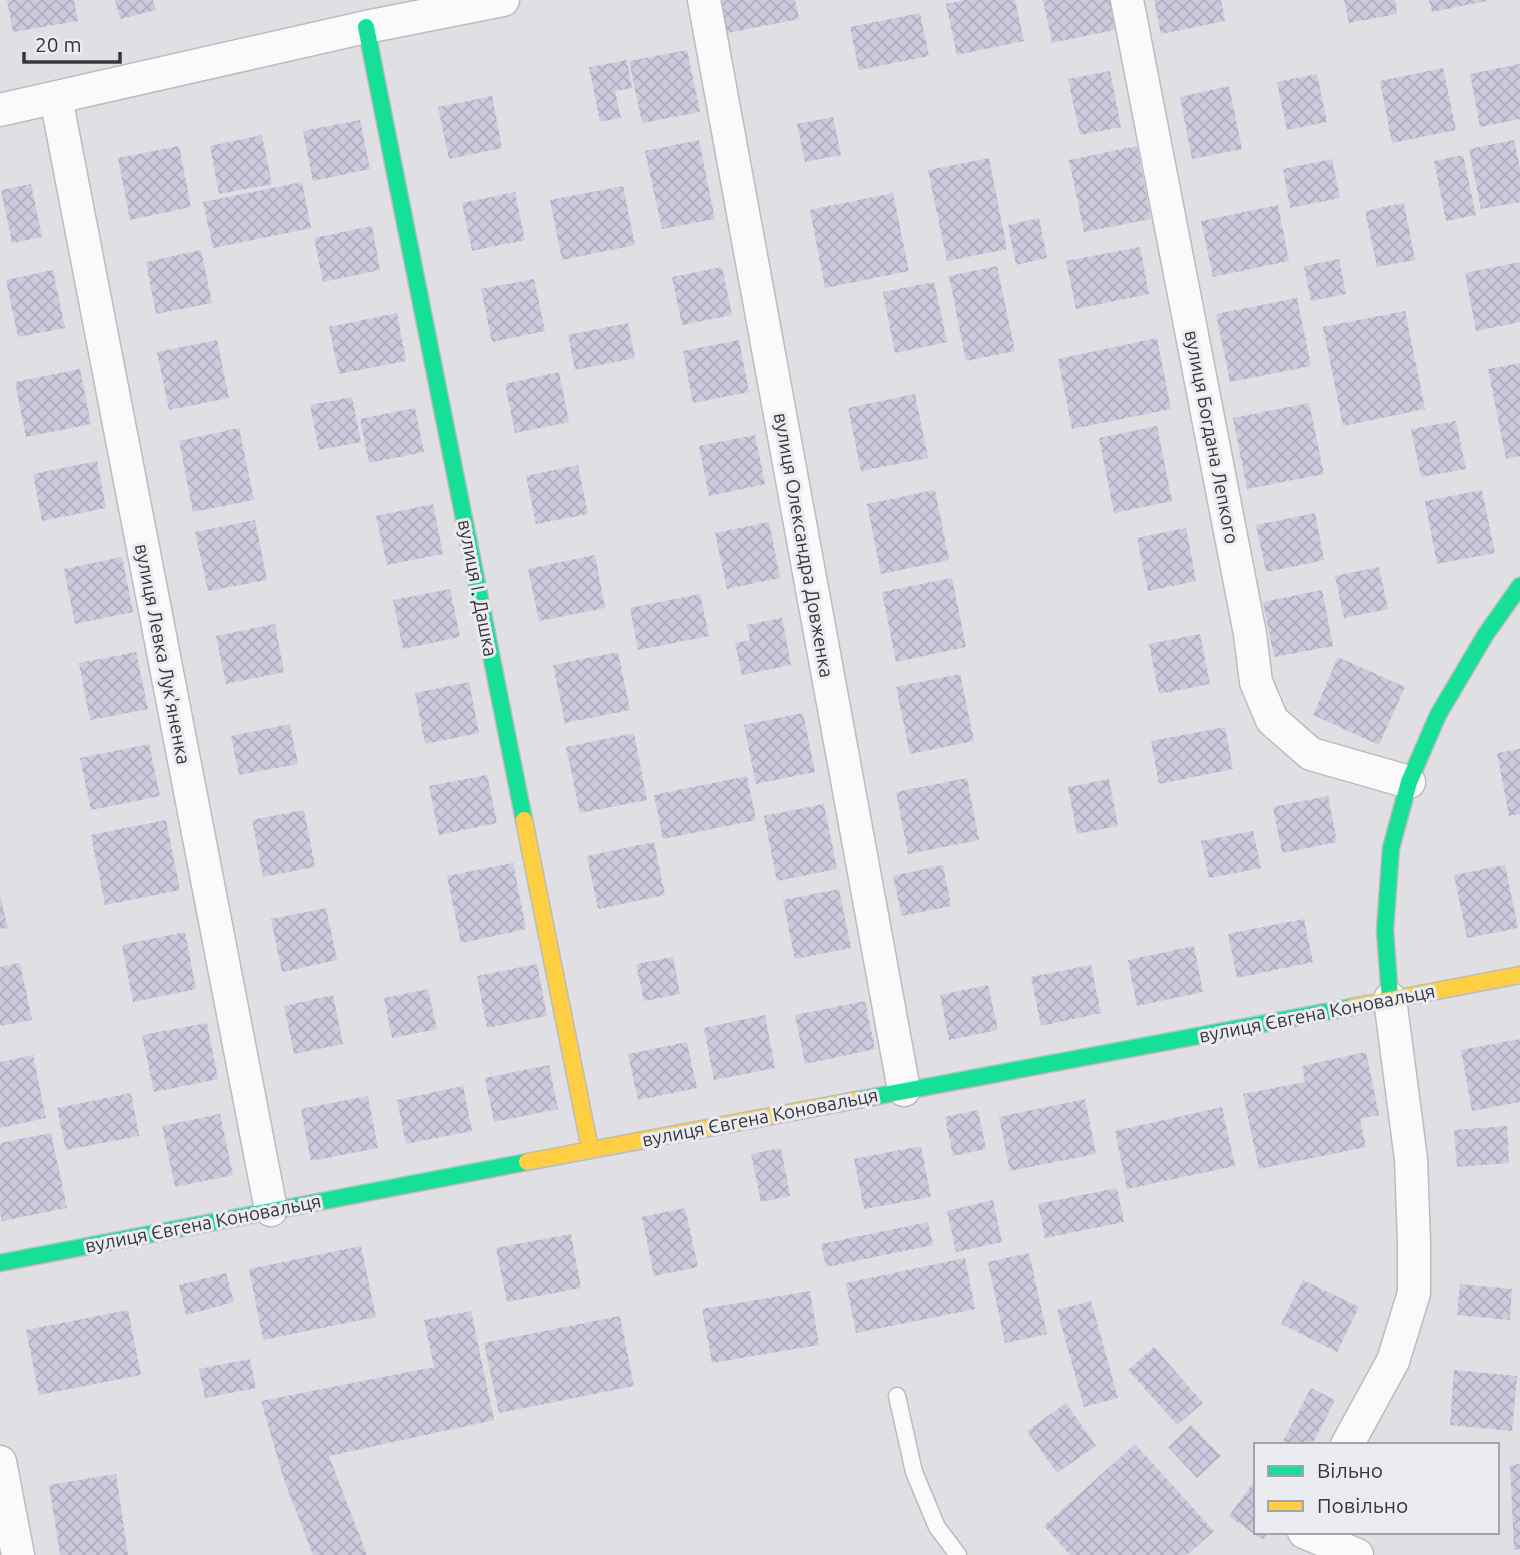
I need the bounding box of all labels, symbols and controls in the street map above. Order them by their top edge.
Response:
scale bar [24,21,121,65]
text: 20 m [35,32,82,56]
street label: вулиця Богдана Лепкого [1180,328,1244,546]
street label: вулиця Олександра Довженка [770,411,838,679]
street label: вулиця І. Дашка [454,518,502,658]
street label: вулиця Левка Лук'яненка [131,542,195,766]
street label: вулиця Євгена Коновальця [1197,979,1437,1047]
street label: вулиця Євгена Коновальця [640,1083,880,1151]
street label: вулиця Євгена Коновальця [83,1189,323,1257]
legend [1254,1443,1499,1534]
text: Вільно [1317,1458,1383,1482]
text: Повільно [1317,1493,1408,1517]

